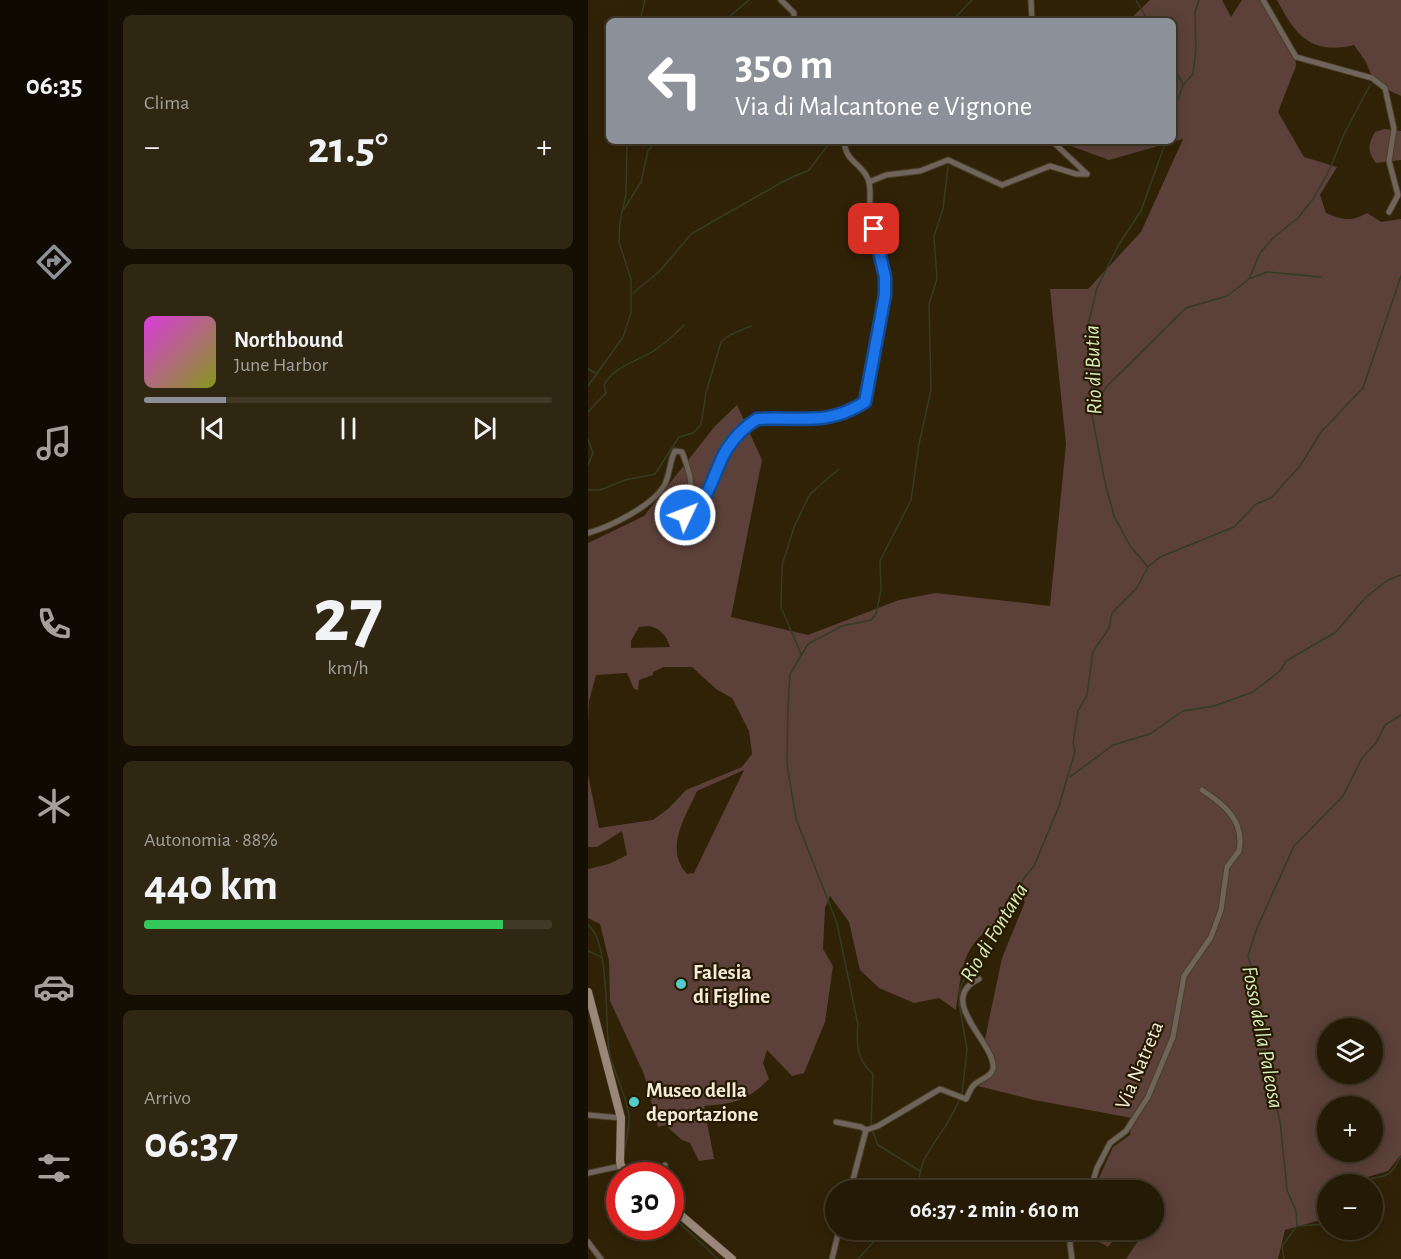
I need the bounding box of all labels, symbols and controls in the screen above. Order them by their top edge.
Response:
icon: left [636,42,714,120]
text: 350 m [735,44,833,86]
text: 06:35 [26,72,82,99]
text: Clima [144,93,189,113]
text: Via di Malcantone e Vignone [735,93,1032,120]
text: 21.5° [308,126,388,171]
text: − [144,131,160,164]
text: + [536,131,552,164]
pin [848,203,899,254]
icon: arrive [857,212,890,245]
icon: directions [33,241,75,283]
water label: Rio di Butia [1080,325,1106,415]
text: Northbound [234,329,343,351]
text: June Harbor [234,355,328,375]
icon: previous [196,412,229,445]
icon: pause [332,412,365,445]
icon: next [468,412,501,445]
icon: music [33,422,75,464]
position arrow [653,483,717,547]
text: 27 [313,578,383,656]
icon: phone [33,603,75,645]
text: km/h [327,658,369,678]
icon: climate [33,785,75,827]
text: Autonomia · 88% [144,830,278,850]
text: 440 km [144,863,278,908]
water label: Rio di Fontana [956,879,1032,986]
place label: Falesia di Figline [693,962,770,1007]
water label: Fosso della Paleosa [1238,964,1288,1110]
icon: car [33,966,75,1008]
marker: Falesia di Figline [674,977,688,991]
street label: Via Natreta [1112,1018,1167,1112]
map controls [1317,1018,1383,1240]
button: layers [1317,1018,1383,1084]
place label: Museo della deportazione [646,1080,758,1125]
text: Arrivo [144,1088,191,1108]
marker: Museo della deportazione [627,1095,641,1109]
button: + [1317,1096,1383,1162]
text: 06:37 [144,1121,238,1166]
icon: filters [33,1147,75,1189]
speed limit sign: 30 [606,1162,684,1240]
button: − [1317,1174,1383,1240]
text: 06:37 · 2 min · 610 m [910,1199,1079,1221]

